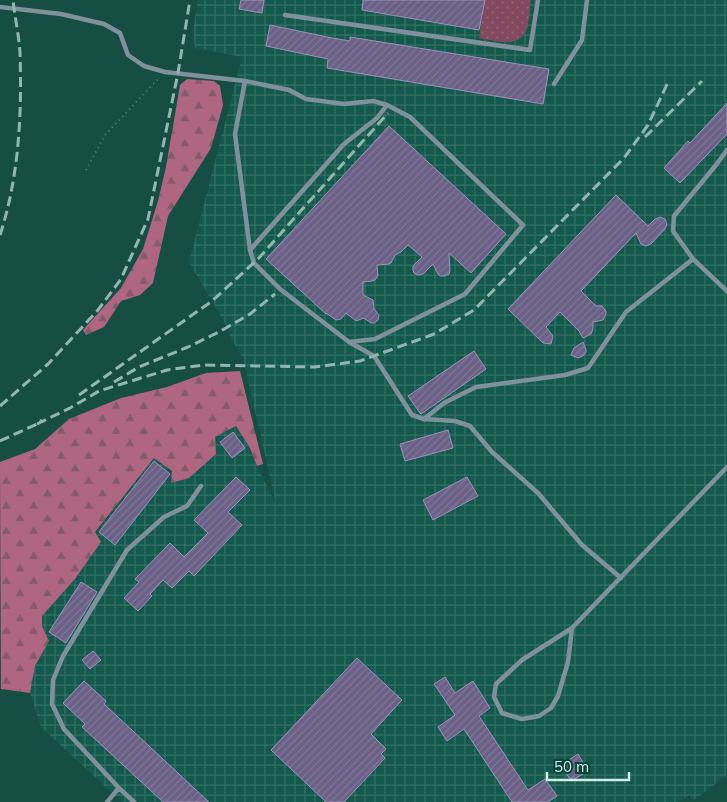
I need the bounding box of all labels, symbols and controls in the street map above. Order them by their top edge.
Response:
scale bar [547,750,630,782]
text: 50 m [554,757,589,776]

